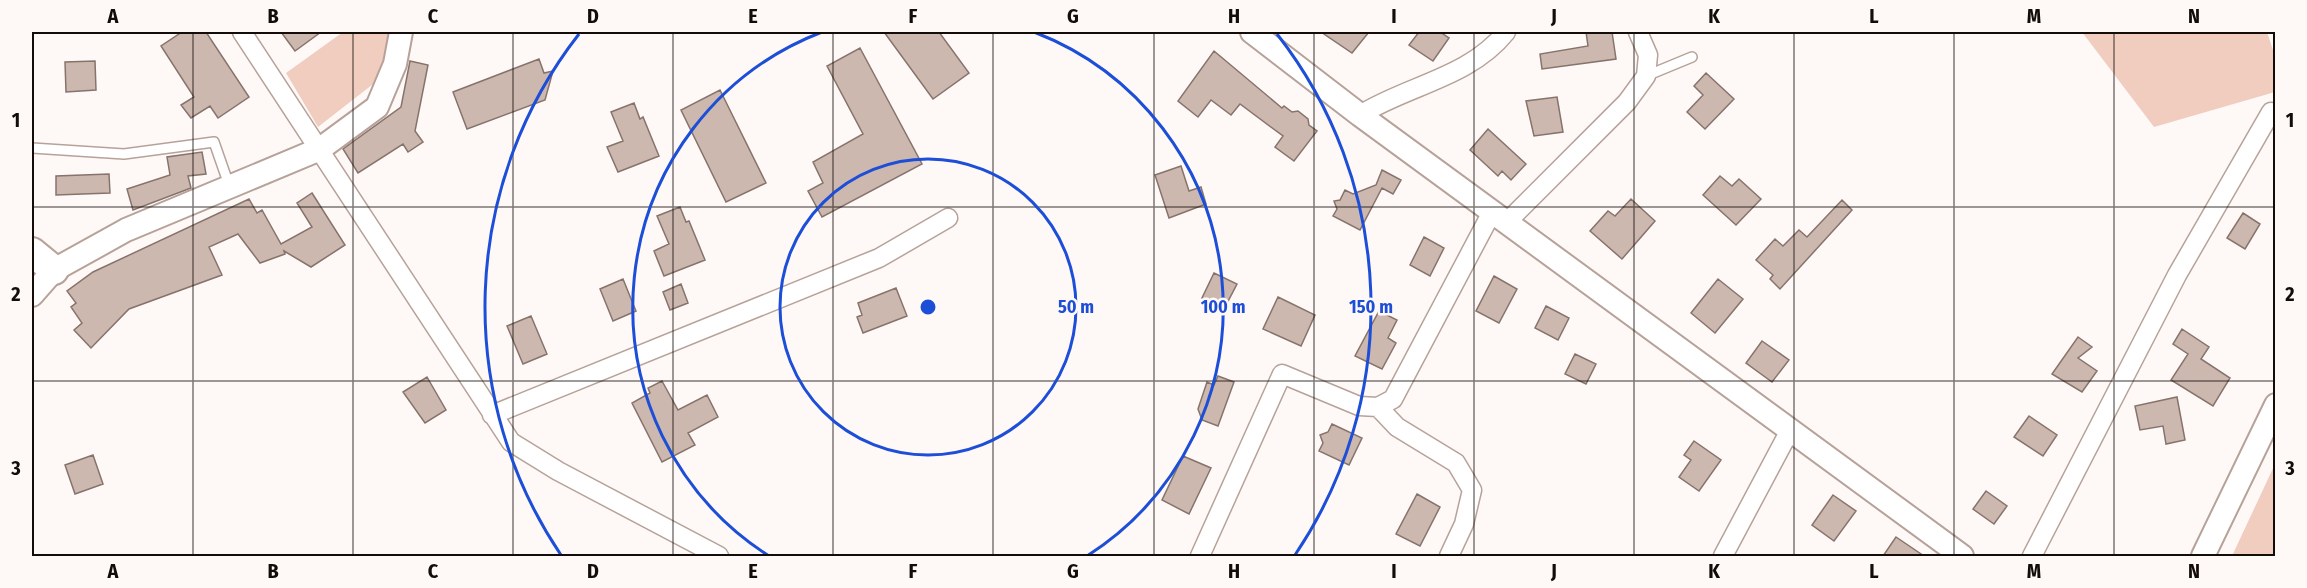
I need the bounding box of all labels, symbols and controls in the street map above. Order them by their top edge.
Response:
text: A [107,4,120,28]
text: B [267,4,279,28]
text: C [428,4,439,28]
text: D [587,4,599,28]
text: E [748,4,758,28]
text: F [909,4,918,28]
text: G [1067,4,1079,28]
text: H [1228,4,1240,28]
text: I [1391,4,1397,28]
text: J [1550,4,1557,28]
text: K [1708,4,1720,28]
text: L [1869,4,1879,28]
text: M [2027,4,2041,28]
text: N [2188,4,2200,28]
text: 1 [12,108,20,132]
text: 1 [2286,108,2294,132]
text: 2 [10,282,21,306]
text: 2 [2284,282,2295,306]
text: 50 m [1058,296,1094,318]
text: 100 m [1201,296,1245,318]
text: 150 m [1349,296,1393,318]
centre of rings [918,297,938,317]
text: 3 [10,456,21,480]
text: 3 [2284,456,2295,480]
text: A [107,559,120,583]
text: B [267,559,279,583]
text: C [428,559,439,583]
text: D [587,559,599,583]
text: E [748,559,758,583]
text: F [909,559,918,583]
text: G [1067,559,1079,583]
text: H [1228,559,1240,583]
text: I [1391,559,1397,583]
text: J [1550,559,1557,583]
text: K [1708,559,1720,583]
text: L [1869,559,1879,583]
text: M [2027,559,2041,583]
text: N [2188,559,2200,583]

